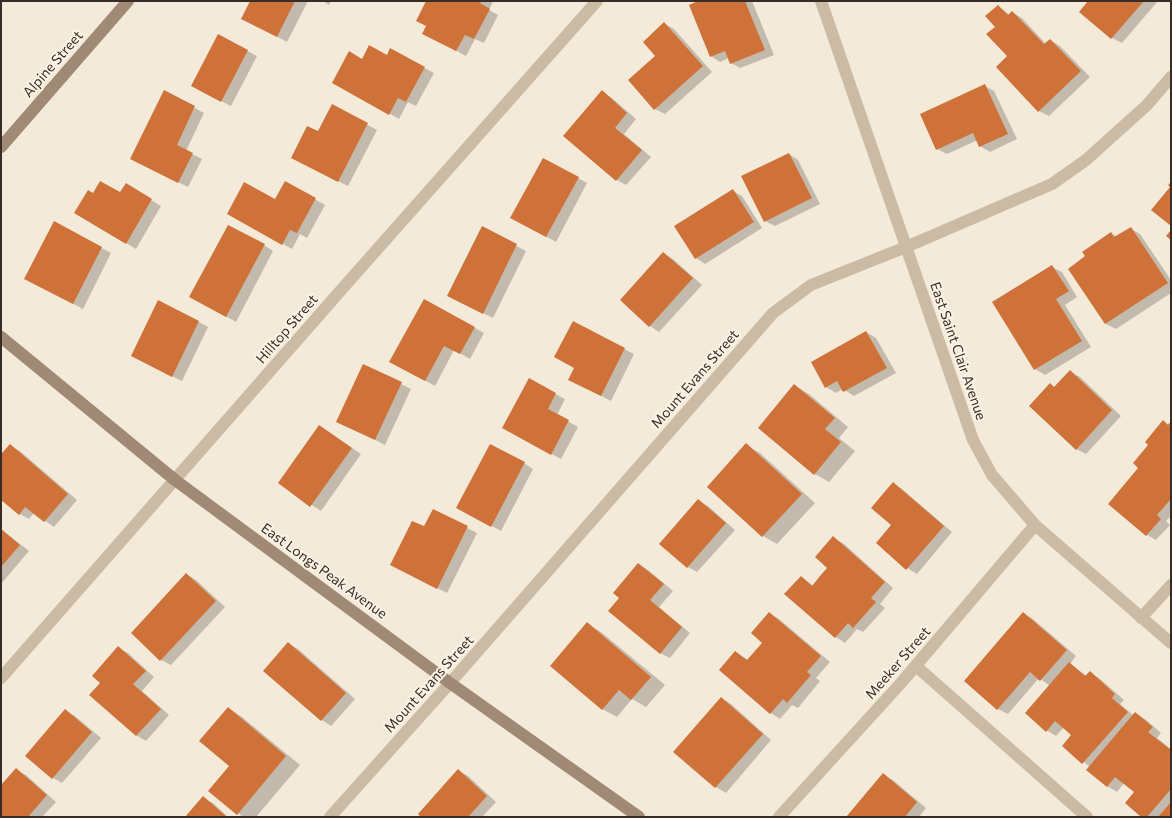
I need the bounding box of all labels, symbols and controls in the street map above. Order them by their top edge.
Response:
street label: Alpine Street [20,27,86,101]
street label: East Saint Clair Avenue [926,280,990,422]
street label: Hilltop Street [253,291,321,367]
street label: Mount Evans Street [648,326,742,432]
street label: East Longs Peak Avenue [258,520,390,622]
street label: Meeker Street [862,623,934,703]
street label: Mount Evans Street [381,632,477,736]

